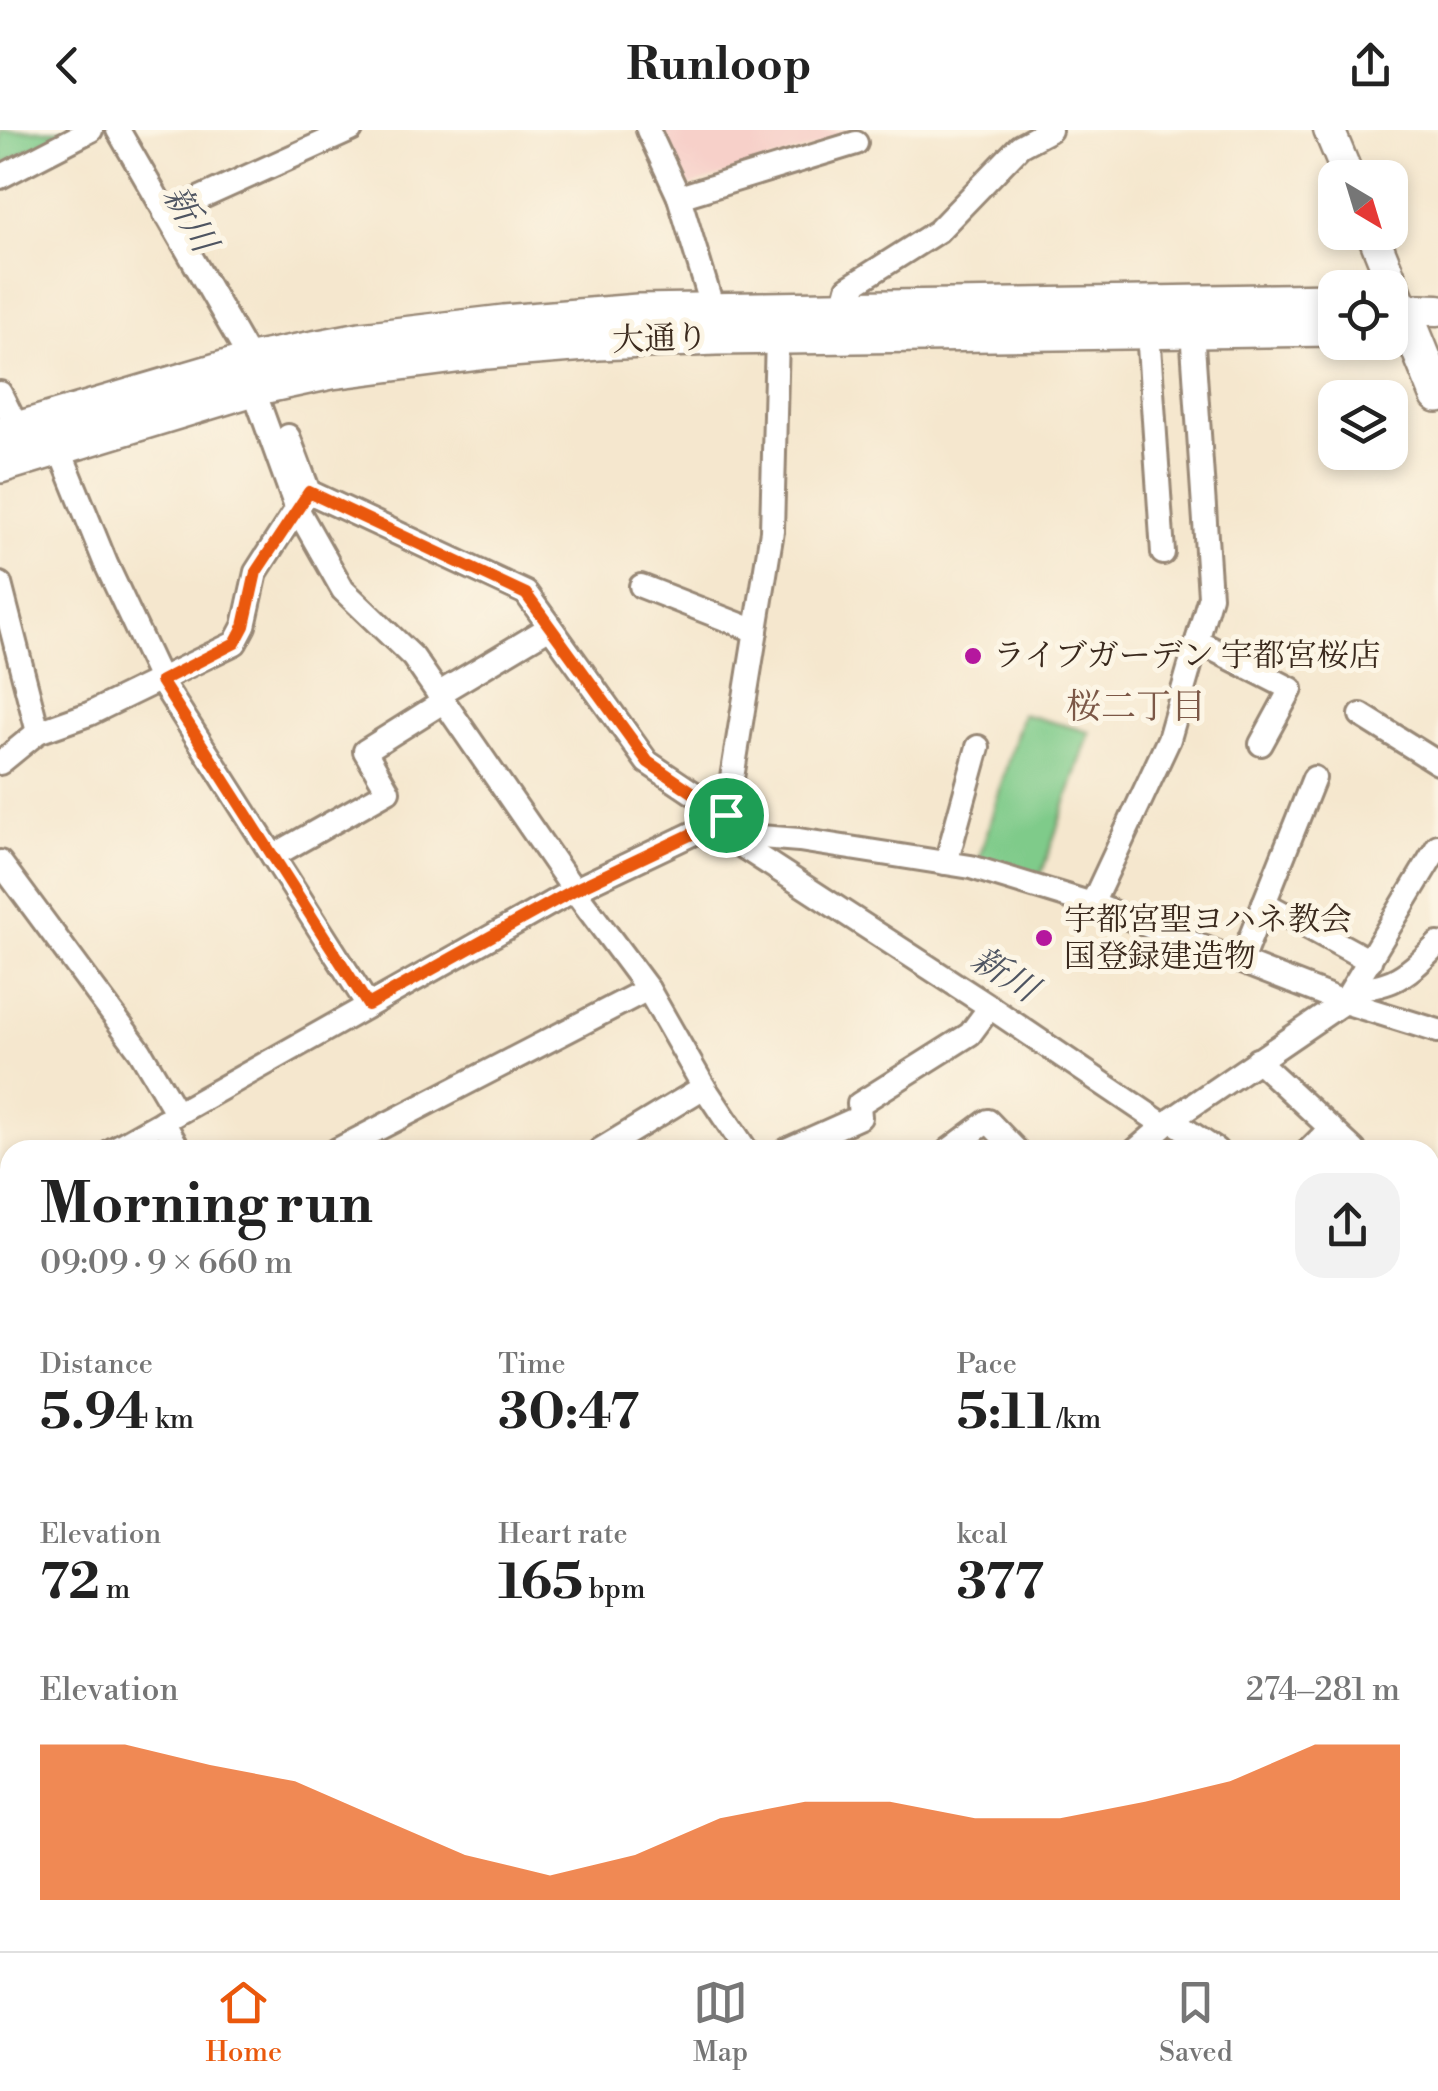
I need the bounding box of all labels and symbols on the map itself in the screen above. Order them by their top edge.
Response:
north arrow [1318,160,1408,250]
water label: 新川 [153,178,227,264]
street label: 大通り [611,317,709,361]
place label: ライブガーデン 宇都宮桜店 [993,636,1381,676]
marker: ライブガーデン 宇都宮桜店 [962,645,984,667]
district label: 桜二丁目 [1066,686,1206,729]
pin [684,773,769,858]
place label: 宇都宮聖ヨハネ教会 国登録建造物 [1064,900,1352,977]
marker: 宇都宮聖ヨハネ教会 国登録建造物 [1033,927,1055,949]
water label: 新川 [963,938,1048,1014]

